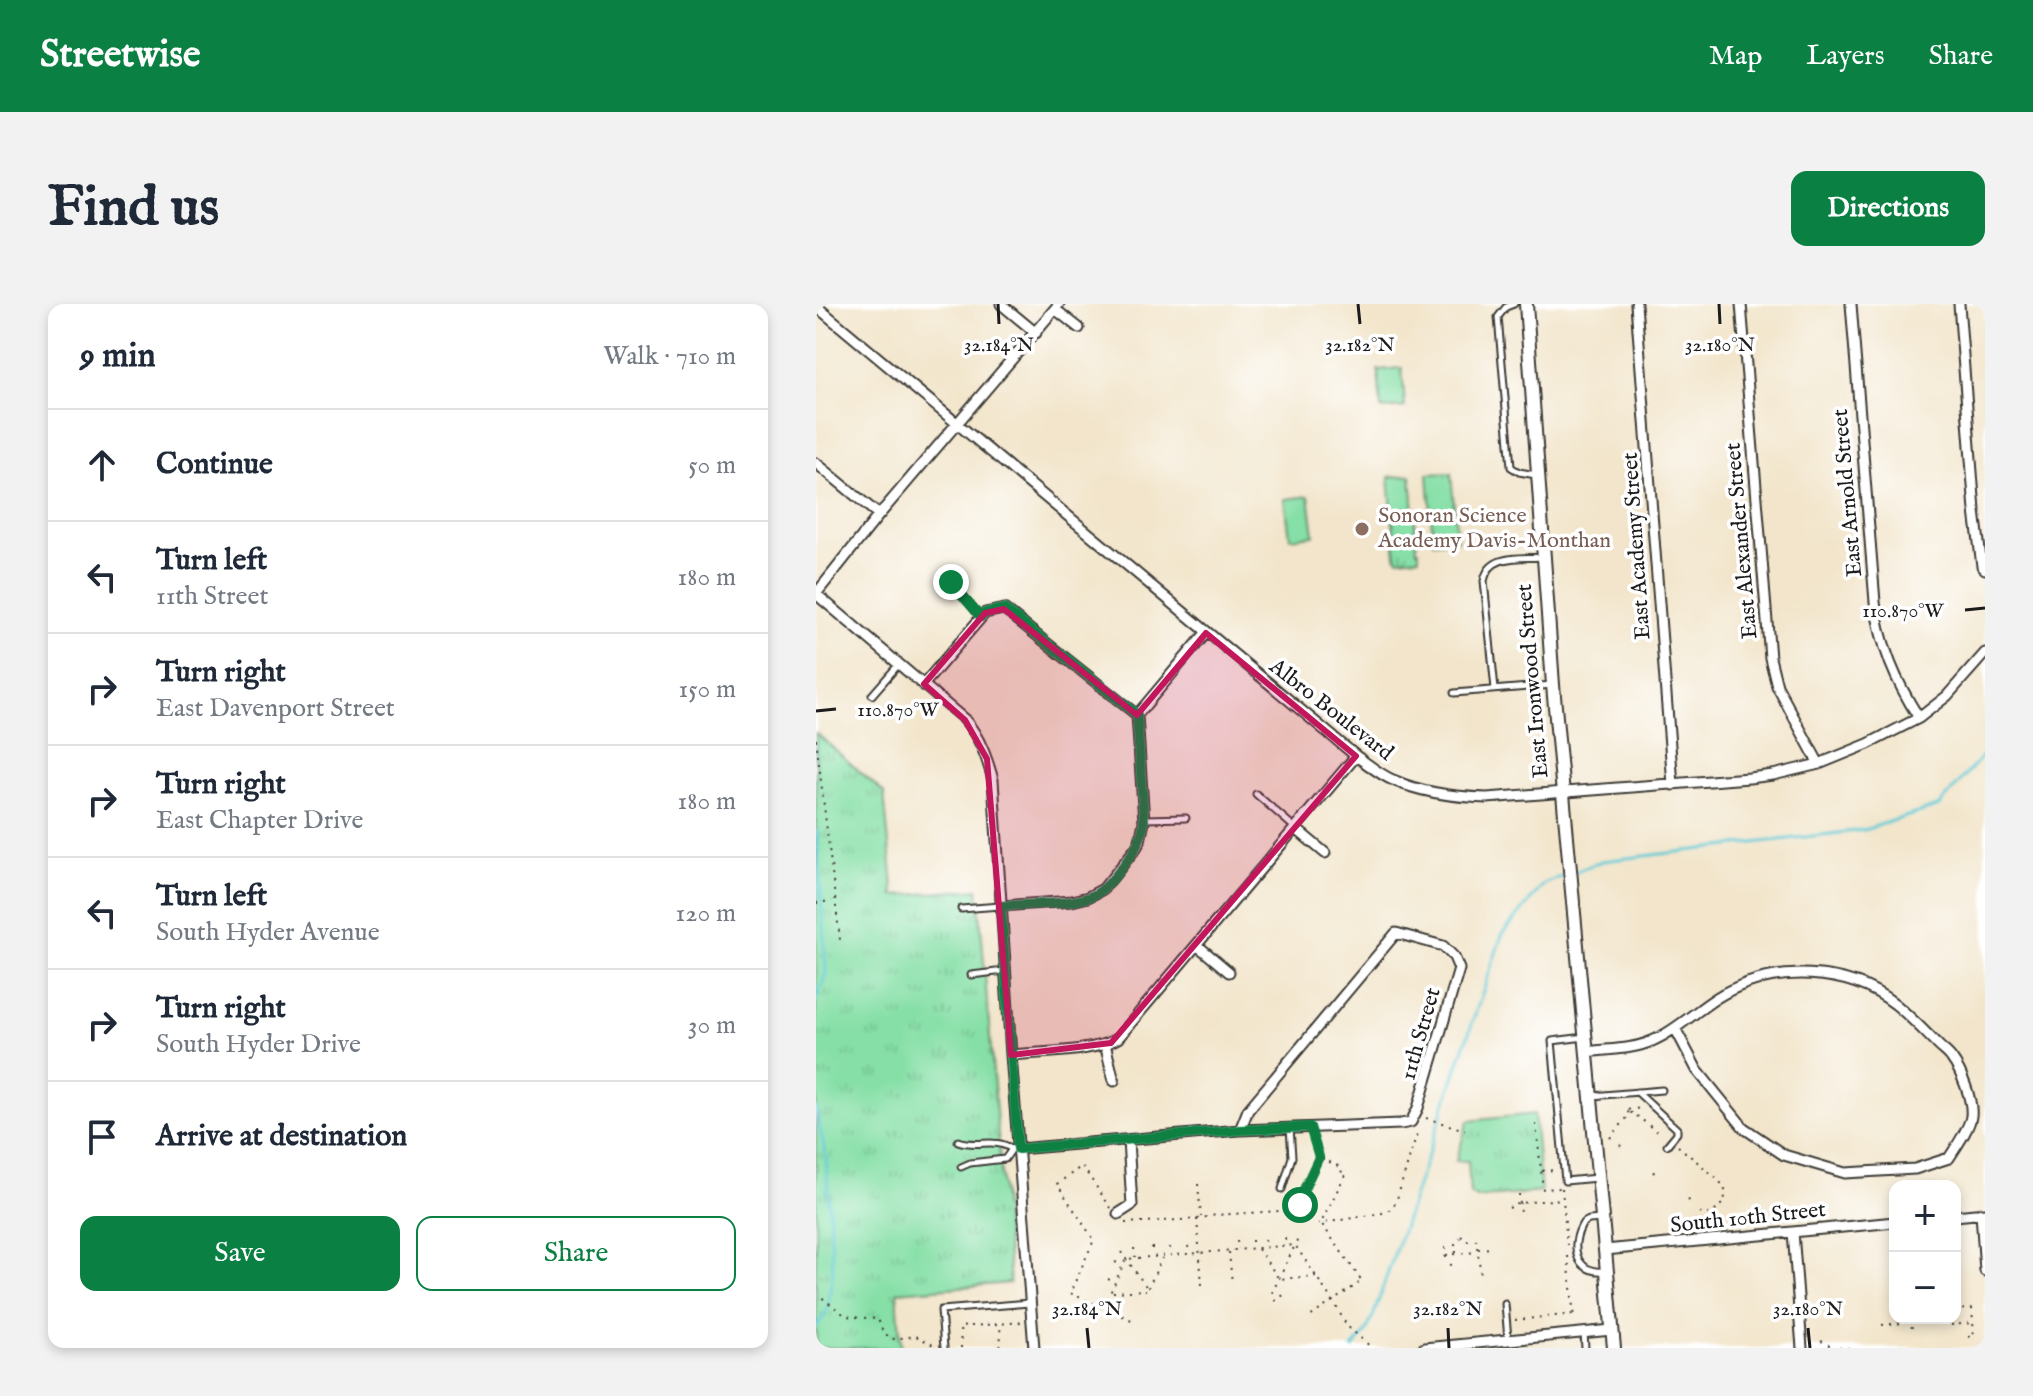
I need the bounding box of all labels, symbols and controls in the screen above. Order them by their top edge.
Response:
text: Streetwise [40,32,200,80]
text: Map [1709,39,1762,74]
text: Layers [1806,39,1885,74]
text: Share [1929,39,1993,74]
button: Directions [1791,171,1985,246]
text: Find us [48,173,219,244]
text: 32.184°N [964,333,1034,358]
text: 32.182°N [1325,333,1395,358]
text: 32.180°N [1685,333,1755,358]
text: 9 min [80,335,156,378]
text: Walk · 710 m [603,340,736,373]
street label: East Arnold Street [1827,407,1869,578]
street label: East Alexander Street [1719,441,1765,640]
icon: ahead [80,443,124,487]
text: Continue [156,446,273,484]
text: 50 m [688,449,736,482]
street label: East Academy Street [1616,451,1658,641]
place label: Sonoran Science Academy Davis-Monthan [1377,502,1611,555]
marker: Sonoran Science Academy Davis-Monthan [1353,520,1371,538]
text: Turn left [156,542,267,580]
icon: left [80,555,124,599]
text: 180 m [678,561,736,594]
route end [933,564,969,600]
text: 11th Street [156,580,268,613]
street label: East Ironwood Street [1511,582,1555,779]
text: 110.870°W [1862,599,1945,624]
street label: Albro Boulevard [1262,652,1399,767]
text: Turn right [156,654,286,692]
icon: right [80,667,124,711]
text: 150 m [678,673,736,706]
text: East Davenport Street [156,692,395,725]
text: 110.870°W [857,698,940,723]
text: Turn right [156,766,286,804]
icon: right [80,779,124,823]
text: 180 m [678,785,736,818]
text: East Chapter Drive [156,804,363,837]
text: Turn left [156,878,267,916]
icon: left [80,891,124,935]
text: 120 m [676,897,736,930]
text: South Hyder Avenue [156,916,380,949]
street label: 11th Street [1394,984,1448,1084]
text: Turn right [156,990,286,1028]
icon: right [80,1003,124,1047]
text: 30 m [688,1009,736,1042]
text: South Hyder Drive [156,1028,361,1061]
icon: arrive [80,1115,124,1159]
text: Arrive at destination [156,1118,407,1156]
map controls [1889,1180,1961,1324]
button: + [1889,1180,1961,1252]
route start [1282,1187,1318,1223]
street label: South 10th Street [1669,1196,1828,1240]
button: Save [80,1216,400,1291]
button: Share [416,1216,736,1291]
button: − [1889,1252,1961,1324]
text: 32.184°N [1052,1297,1122,1322]
text: 32.182°N [1413,1297,1483,1322]
text: 32.180°N [1773,1297,1843,1322]

